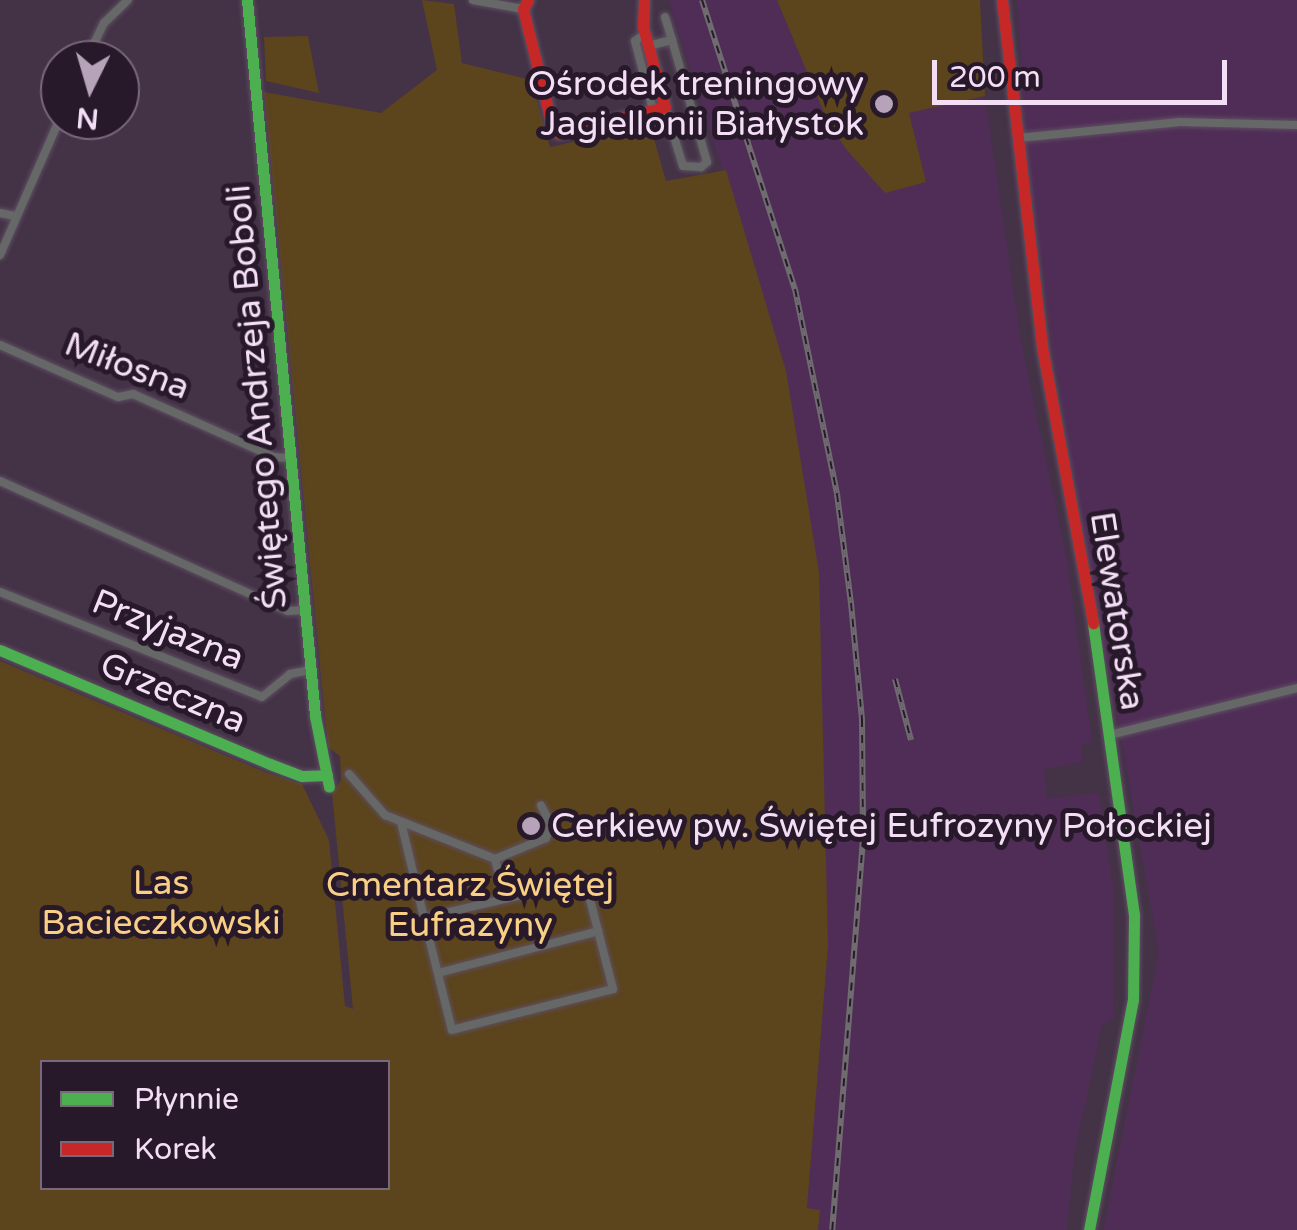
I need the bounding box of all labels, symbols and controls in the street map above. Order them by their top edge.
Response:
north arrow [40,40,140,140]
scale bar [937,40,1232,102]
text: 200 m [949,59,1041,96]
place label: Ośrodek treningowy Jagiellonii Białystok [528,63,864,145]
marker: Ośrodek treningowy Jagiellonii Białystok [873,93,895,115]
text: N [75,100,100,136]
street label: Świętego Andrzeja Boboli [218,183,296,611]
street label: Miłosna [59,323,195,409]
street label: Elewatorska [1081,509,1153,713]
street label: Przyjazna [86,581,250,679]
street label: Grzeczna [94,644,252,742]
place label: Cerkiew pw. Świętej Eufrozyny Połockiej [551,805,1212,847]
marker: Cerkiew pw. Świętej Eufrozyny Połockiej [520,815,542,837]
park label: Las Bacieczkowski [41,862,281,944]
park label: Cmentarz Świętej Eufrazyny [326,864,614,946]
legend [40,1060,390,1190]
text: Płynnie [134,1081,239,1118]
text: Korek [134,1131,217,1168]

